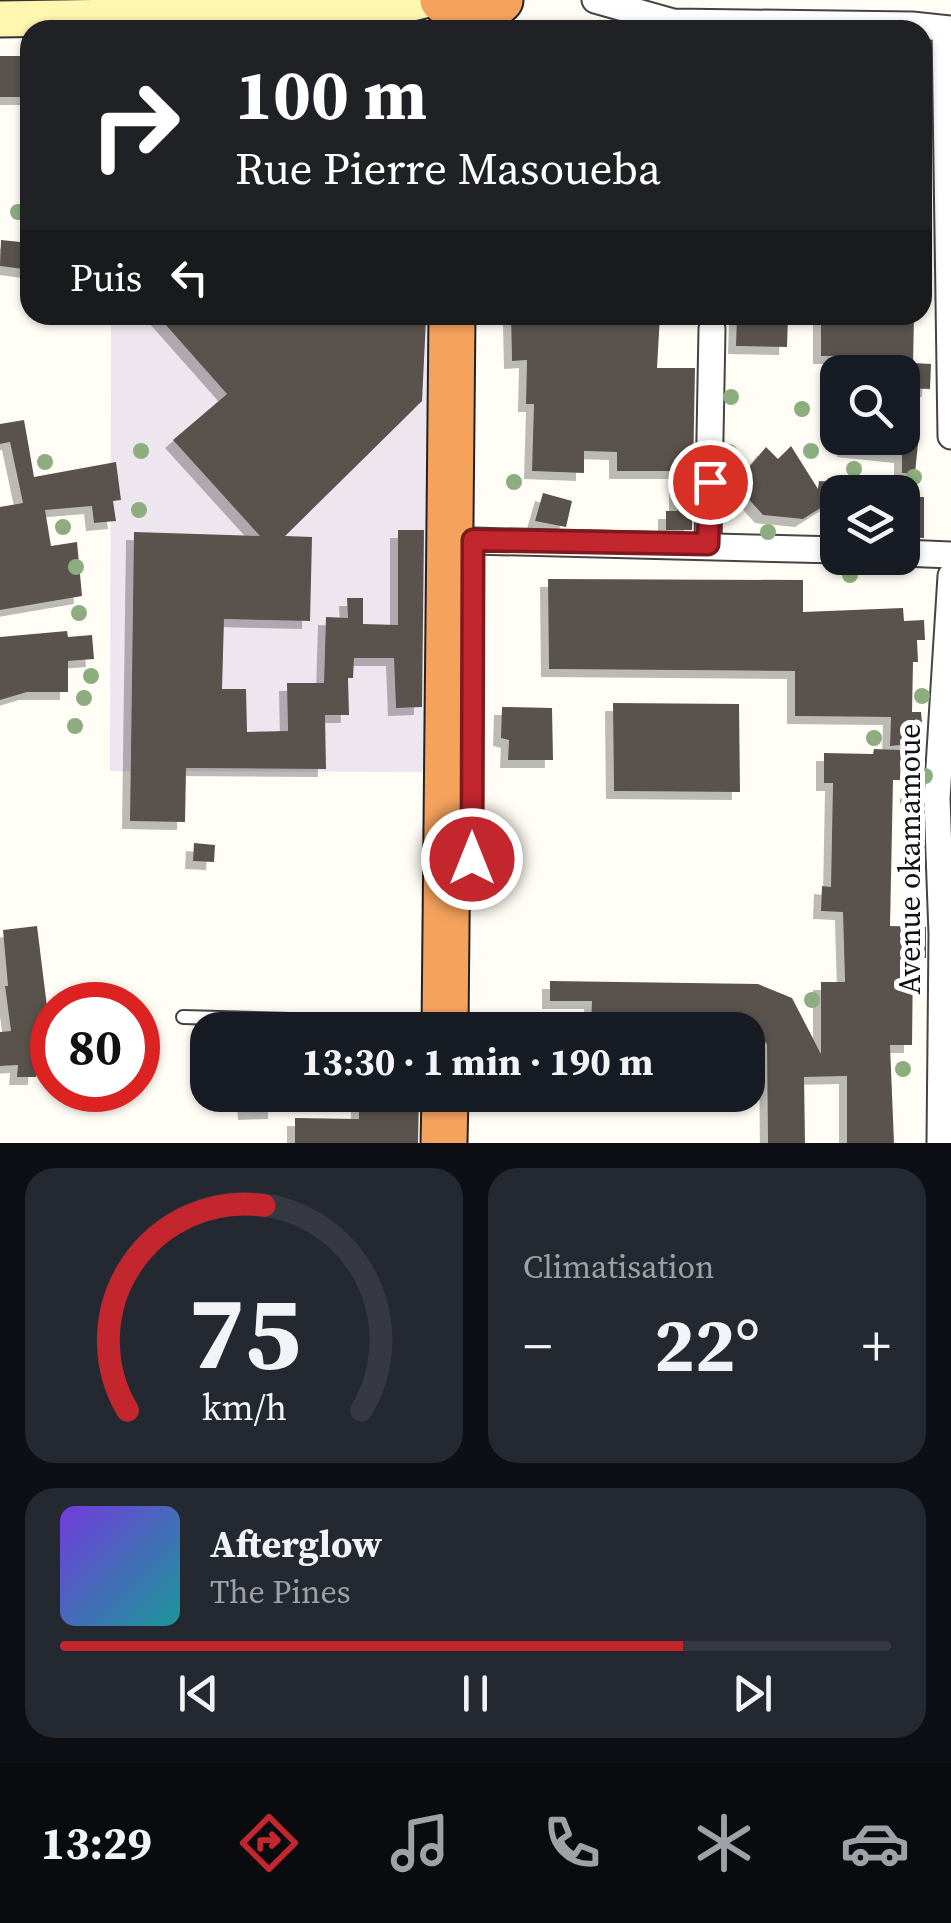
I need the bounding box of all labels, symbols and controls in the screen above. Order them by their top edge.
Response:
text: 100 m [235,46,427,142]
icon: right [70,60,200,190]
text: Rue Pierre Masoueba [235,137,661,199]
icon: left [162,250,217,305]
text: Puis [70,252,142,304]
map controls [820,355,920,575]
button: search [820,355,920,455]
pin [668,440,753,525]
icon: arrive [683,455,738,510]
button: layers [820,475,920,575]
street label: Avenue okamamoue [889,723,930,995]
position arrow [420,807,524,911]
speed limit sign: 80 [30,982,160,1112]
text: 13:30 · 1 min · 190 m [301,1036,654,1088]
text: Climatisation [523,1245,714,1289]
text: 75 [188,1260,300,1403]
text: 22° [654,1293,760,1396]
text: − [523,1308,552,1383]
text: + [862,1308,891,1383]
text: km/h [201,1383,287,1432]
text: Afterglow [210,1518,382,1570]
text: The Pines [210,1570,351,1614]
icon: previous [171,1666,226,1721]
icon: pause [448,1666,503,1721]
icon: next [725,1666,780,1721]
icon: directions [234,1808,304,1878]
icon: music [385,1808,455,1878]
icon: phone [537,1808,607,1878]
icon: climate [689,1808,759,1878]
icon: car [840,1808,910,1878]
text: 13:29 [41,1812,152,1874]

